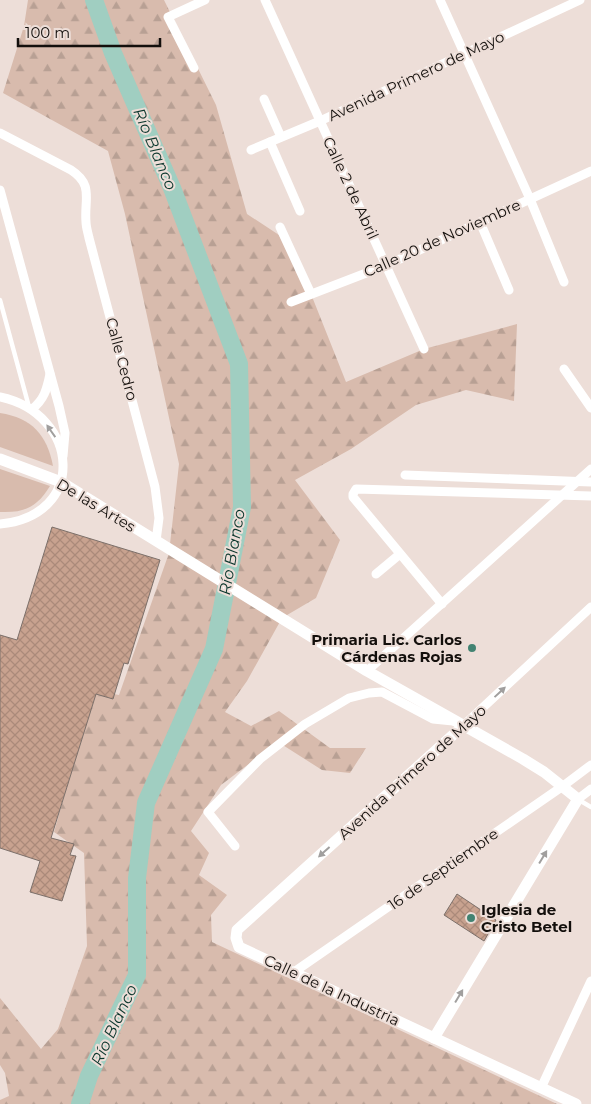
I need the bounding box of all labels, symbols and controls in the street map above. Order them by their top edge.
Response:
scale bar [18,15,160,47]
text: 100 m [25,23,70,42]
street label: Avenida Primero de Mayo [325,27,507,125]
water label: Río Blanco [129,105,181,193]
street label: Calle 2 de Abril [319,134,383,242]
street label: Calle 20 de Noviembre [361,195,523,281]
street label: Calle Cedro [102,315,142,403]
one-way arrow [46,424,56,438]
street label: De las Artes [53,474,139,536]
water label: Río Blanco [215,507,249,597]
place label: Primaria Lic. Carlos Cárdenas Rojas [311,630,462,666]
marker: Primaria Lic. Carlos Cárdenas Rojas [466,642,478,654]
one-way arrow [493,686,505,698]
street label: Avenida Primero de Mayo [334,701,490,843]
street label: 16 de Septiembre [384,824,502,914]
one-way arrow [318,846,330,858]
one-way arrow [538,851,547,864]
place label: Iglesia de Cristo Betel [481,900,572,936]
marker: Iglesia de Cristo Betel [465,912,477,924]
street label: Calle de la Industria [261,950,403,1030]
water label: Río Blanco [87,982,141,1068]
one-way arrow [455,990,464,1003]

